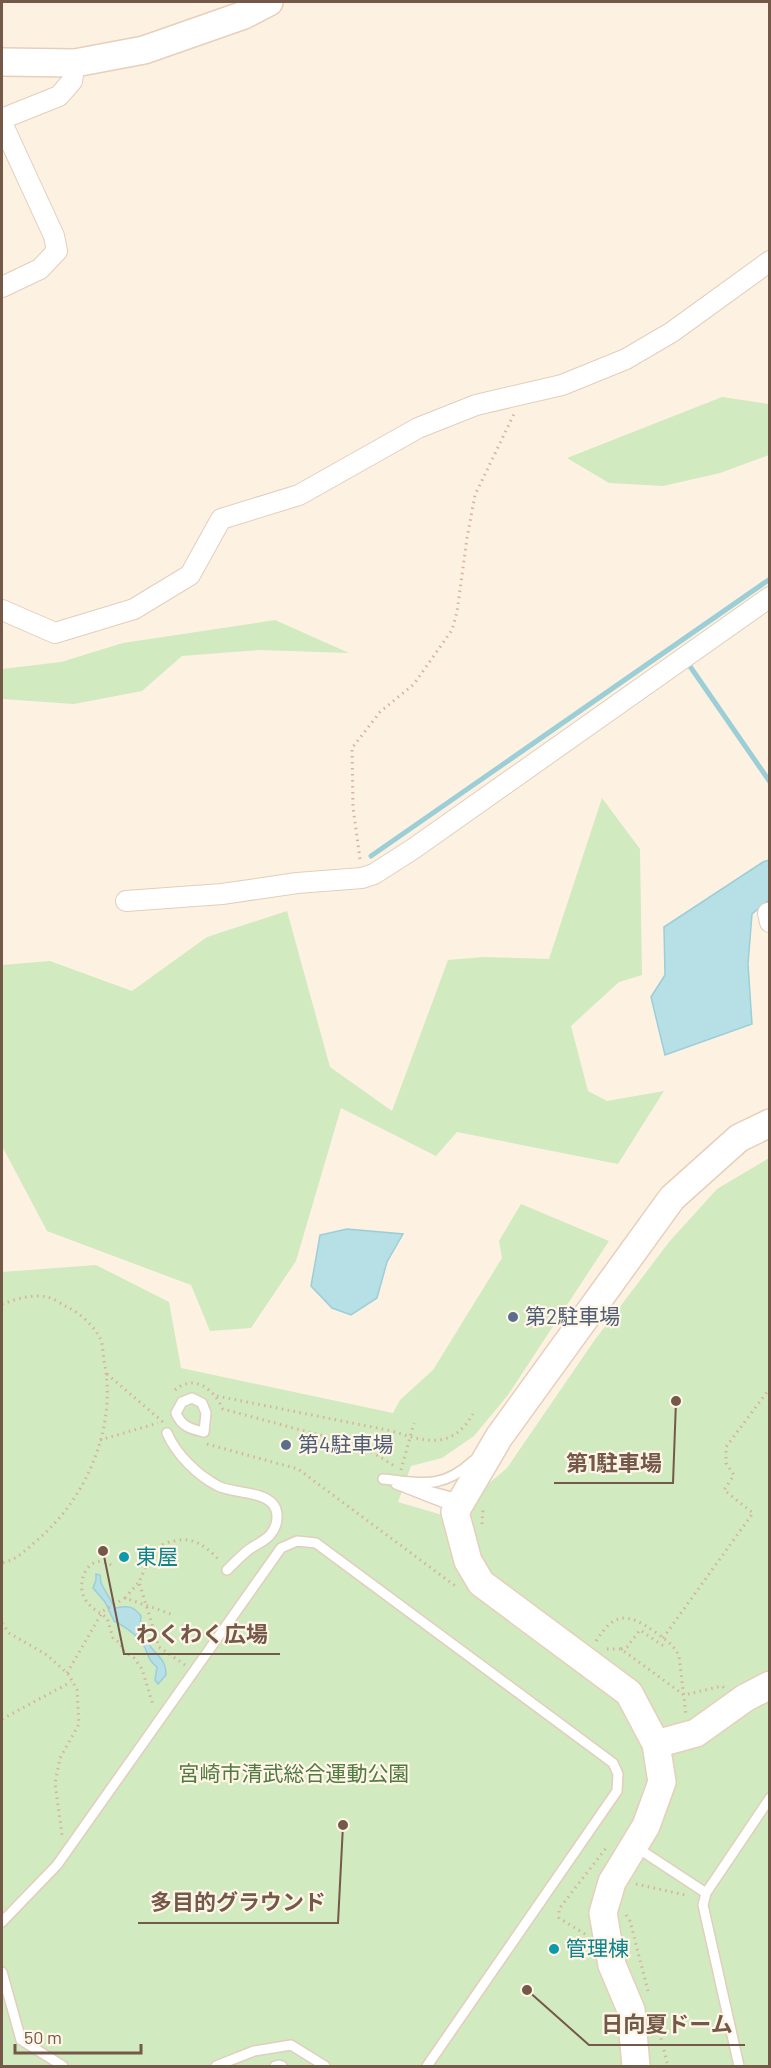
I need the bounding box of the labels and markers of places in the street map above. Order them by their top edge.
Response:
place label: 第2駐車場 [525,1303,620,1328]
marker: 第2駐車場 [506,1310,520,1324]
place label: 第4駐車場 [298,1431,394,1456]
marker: 第4駐車場 [279,1438,293,1452]
callout: 第1駐車場 [554,1443,673,1483]
place label: 東屋 [136,1543,178,1568]
marker: 東屋 [117,1550,131,1564]
callout: わくわく広場 [124,1614,280,1654]
callout: 多目的グラウンド [138,1883,338,1923]
place label: 管理棟 [566,1935,629,1960]
marker: 管理棟 [547,1942,561,1956]
callout: 日向夏ドーム [589,2005,745,2045]

